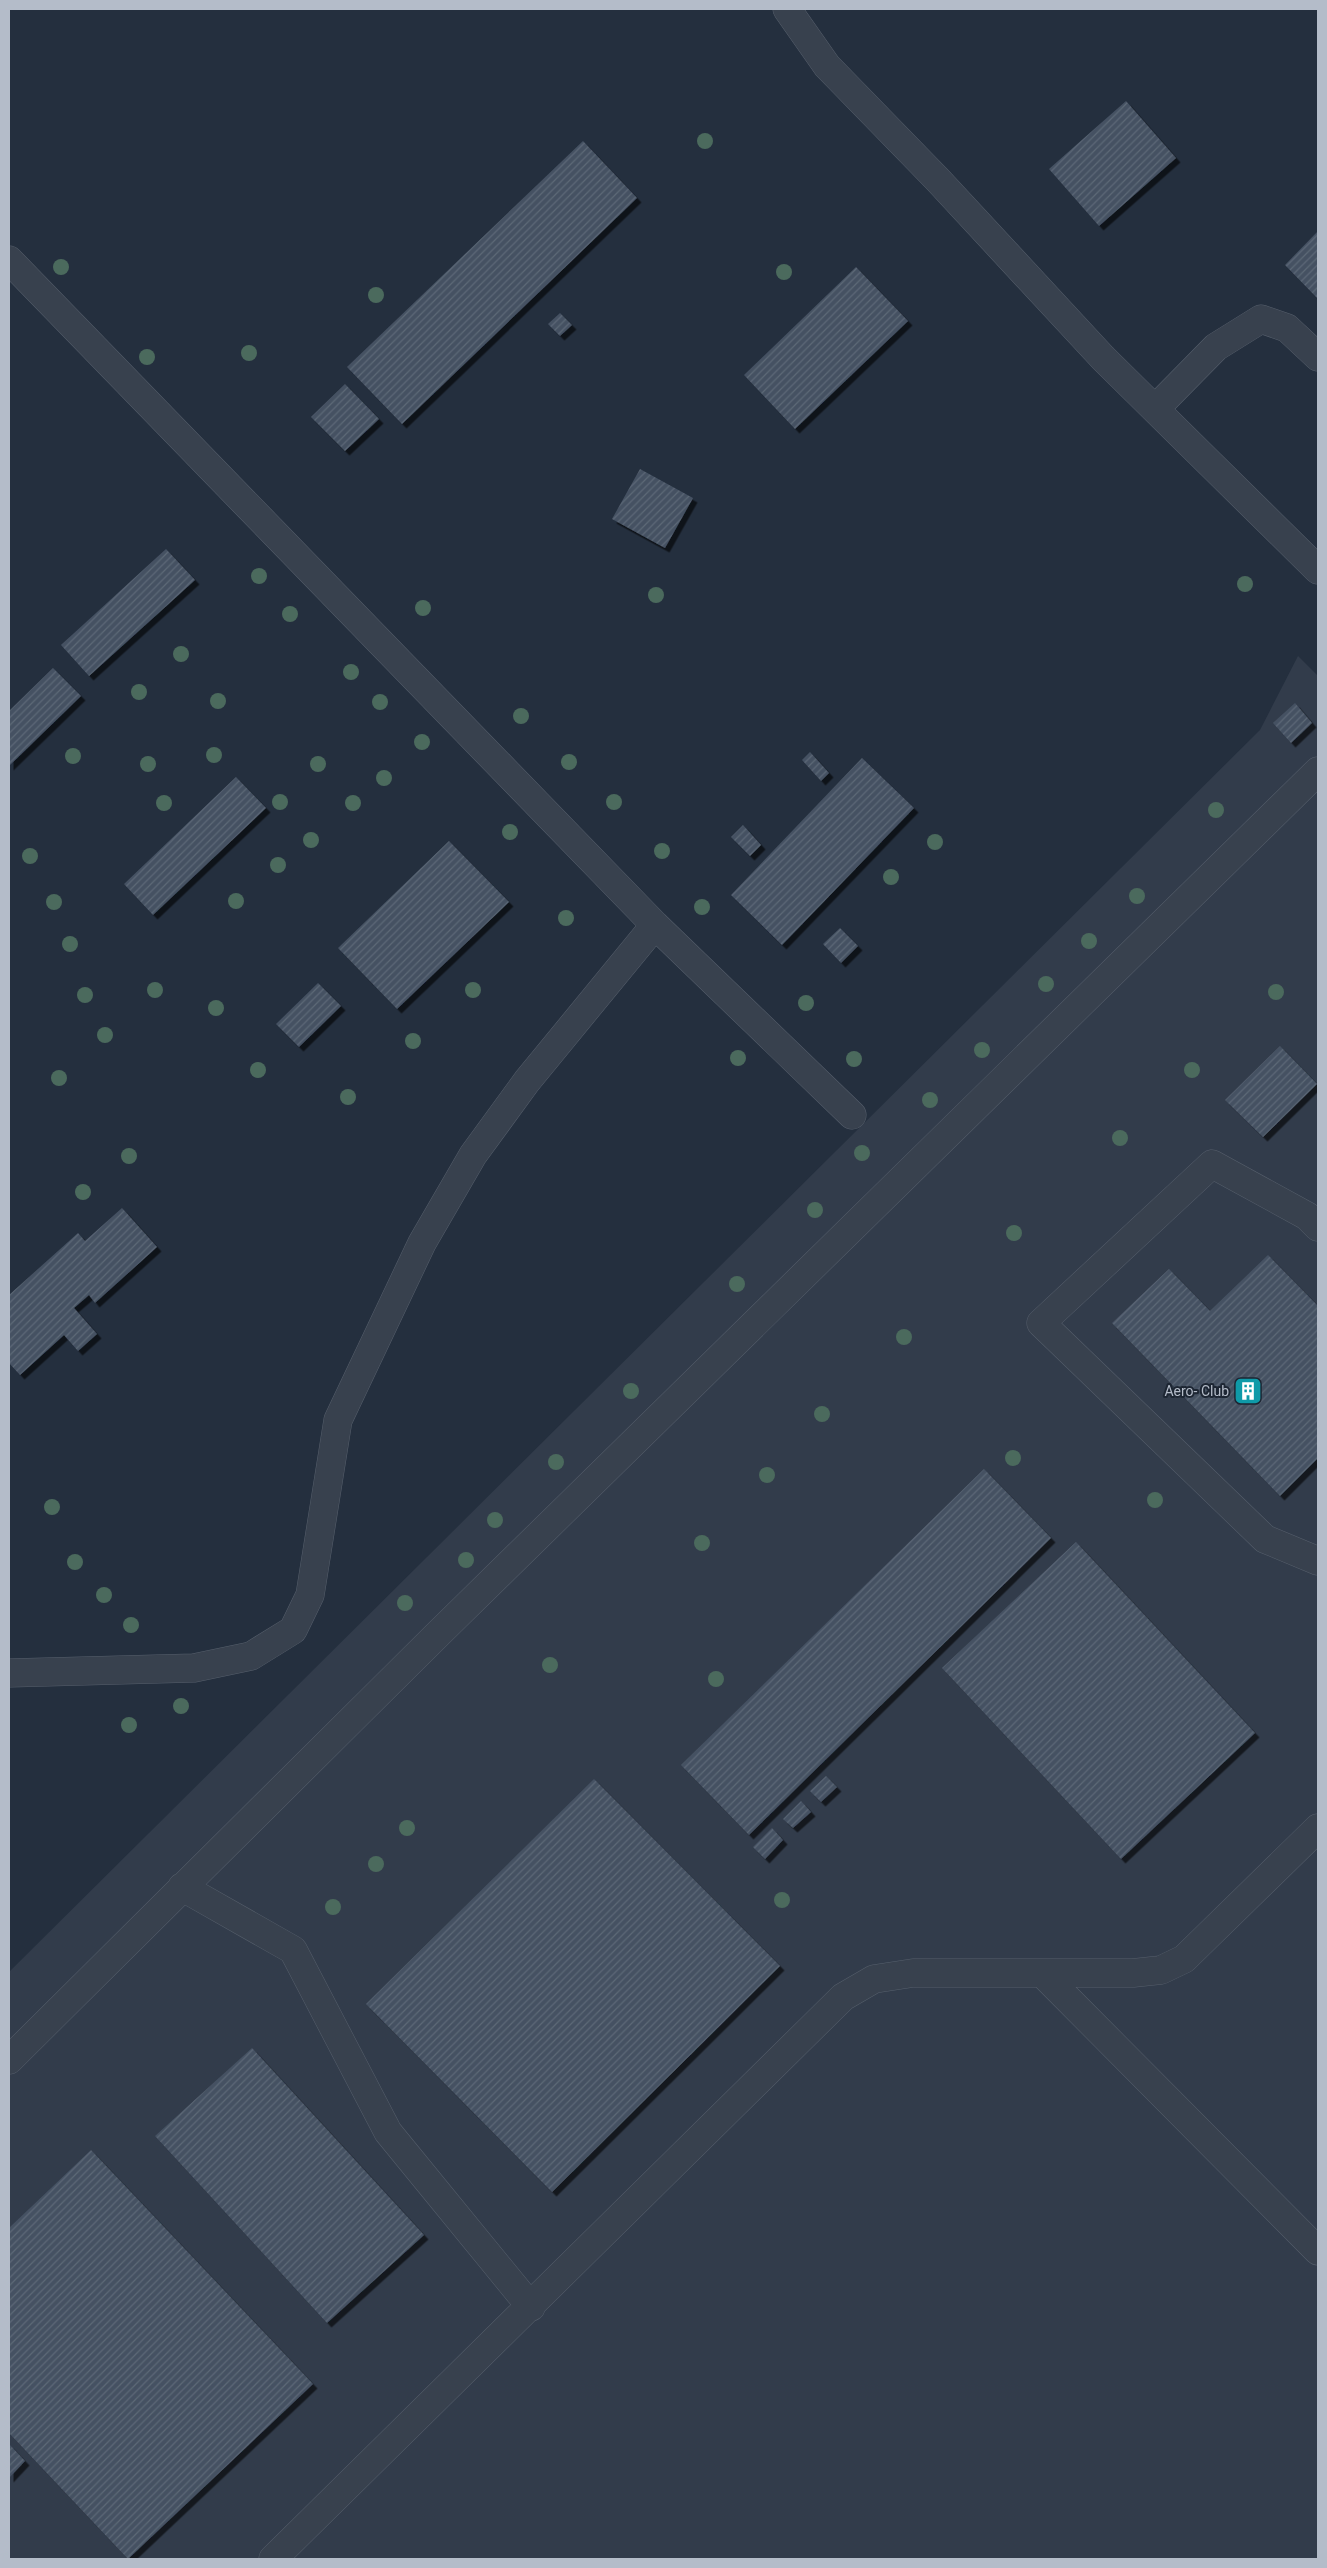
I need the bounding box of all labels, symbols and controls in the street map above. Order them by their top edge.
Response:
building icon: Aero- Club [1233,1376,1263,1406]
place label: Aero- Club [1164,1383,1229,1399]

